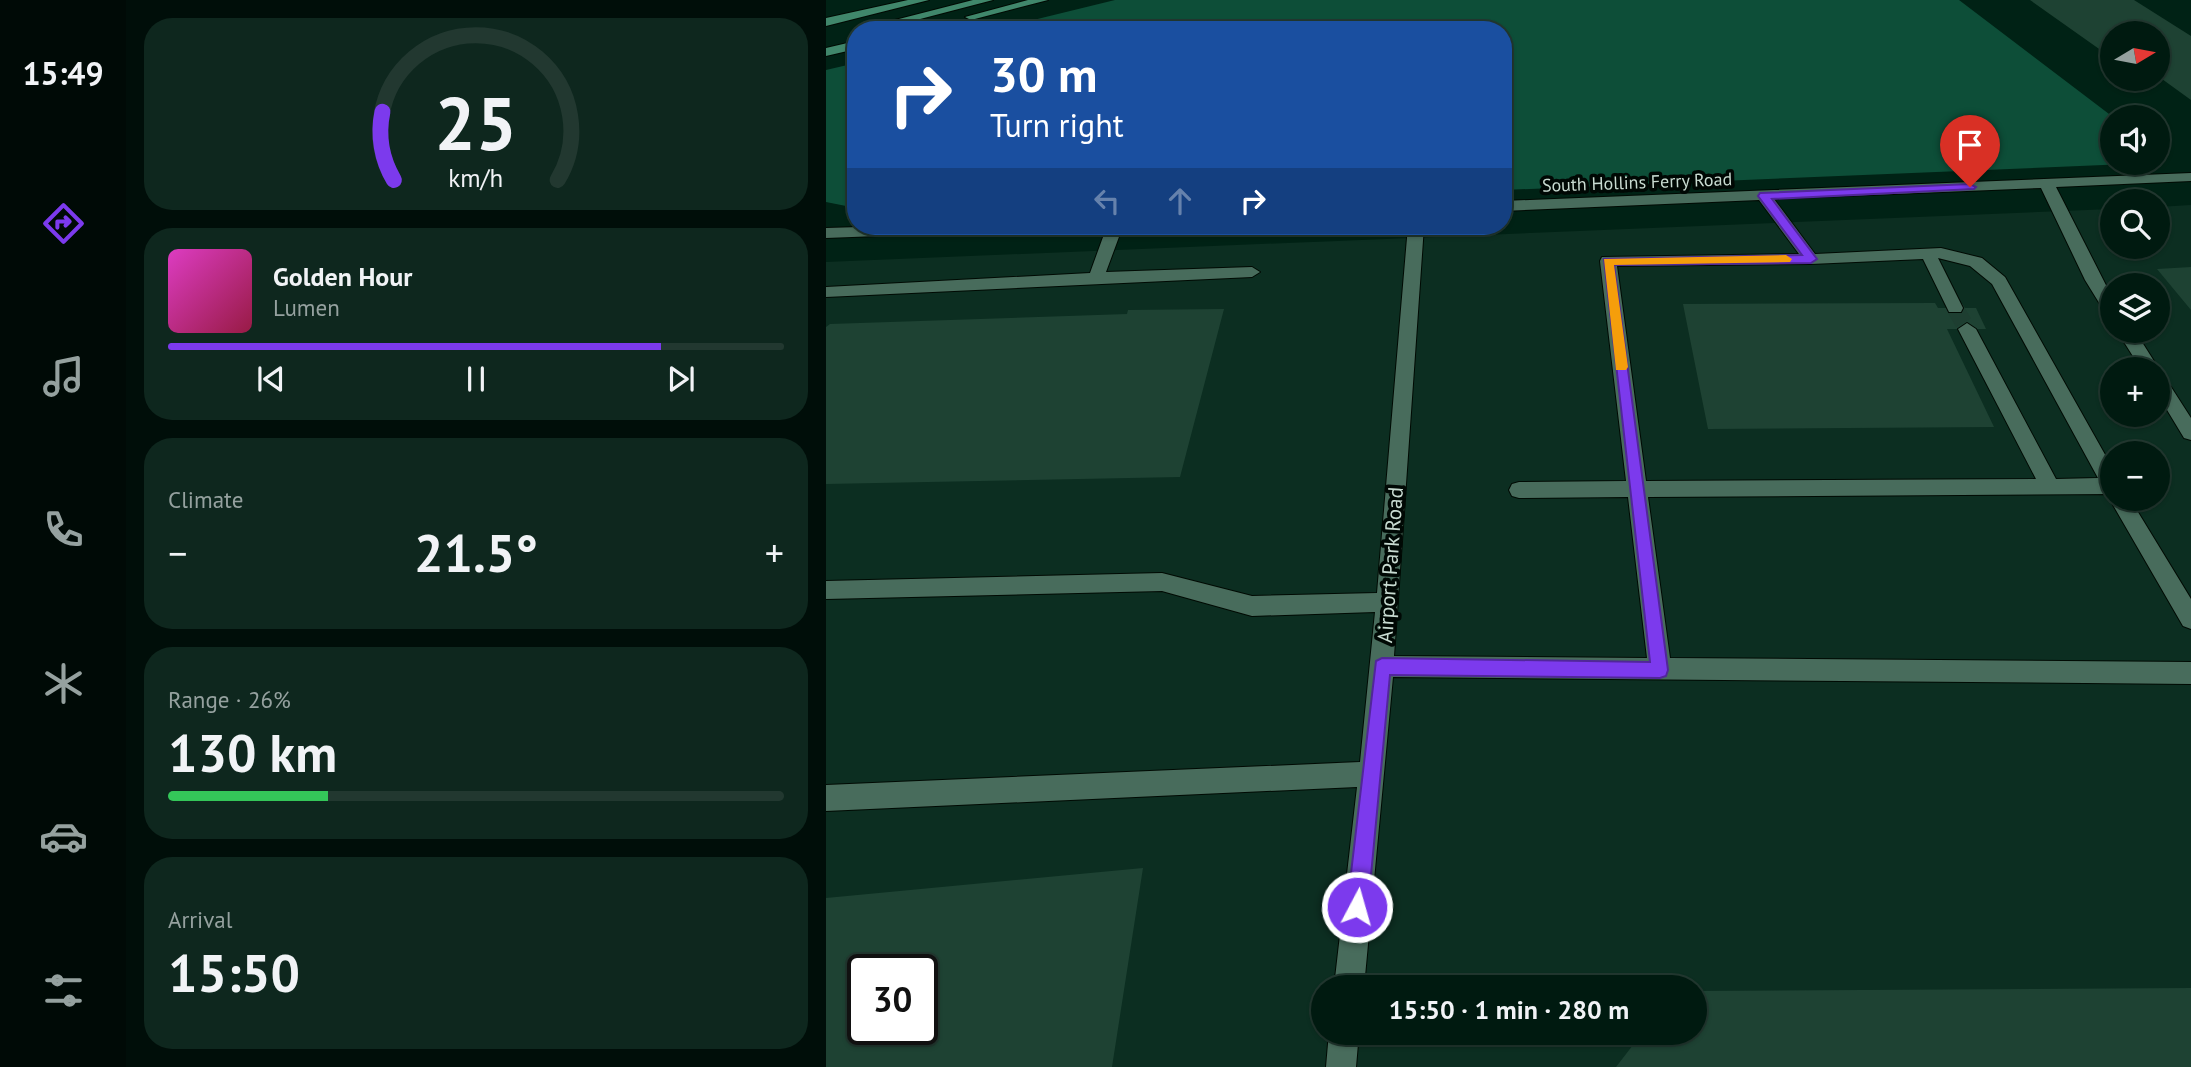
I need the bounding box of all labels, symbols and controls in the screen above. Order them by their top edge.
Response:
north arrow [2100,21,2170,91]
map controls [2100,21,2170,511]
text: 30 m [990,42,1097,106]
icon: right [875,49,966,140]
text: 15:49 [22,52,104,94]
text: 25 [435,76,517,170]
text: Turn right [990,104,1124,146]
button: sound [2100,105,2170,175]
pin [1940,115,2000,187]
icon: arrive [1951,126,1989,164]
text: km/h [449,162,503,194]
street label: South Hollins Ferry Road [1541,167,1733,197]
icon: left [1088,182,1126,220]
icon: ahead [1161,182,1199,220]
icon: right [1234,182,1272,220]
button: search [2100,189,2170,259]
icon: directions [39,199,88,248]
text: Golden Hour [273,260,412,293]
button: layers [2100,273,2170,343]
text: Lumen [273,293,340,322]
icon: music [39,352,88,401]
button: + [2100,357,2170,427]
icon: previous [252,360,290,398]
icon: pause [457,360,495,398]
icon: next [662,360,700,398]
button: − [2100,441,2170,511]
text: Climate [168,485,243,514]
street label: Airport Park Road [1371,486,1409,644]
icon: phone [39,505,88,554]
text: 21.5° [414,519,538,586]
text: − [168,528,187,577]
text: + [765,528,784,577]
icon: climate [39,659,88,708]
text: Range · 26% [168,685,291,714]
text: 130 km [168,719,337,786]
icon: car [39,812,88,861]
position arrow [1320,870,1394,944]
text: Arrival [168,905,232,934]
text: 15:50 [168,939,300,1006]
speed limit sign: 30 [847,954,938,1045]
icon: filters [39,966,88,1015]
text: 15:50 · 1 min · 280 m [1389,993,1629,1026]

